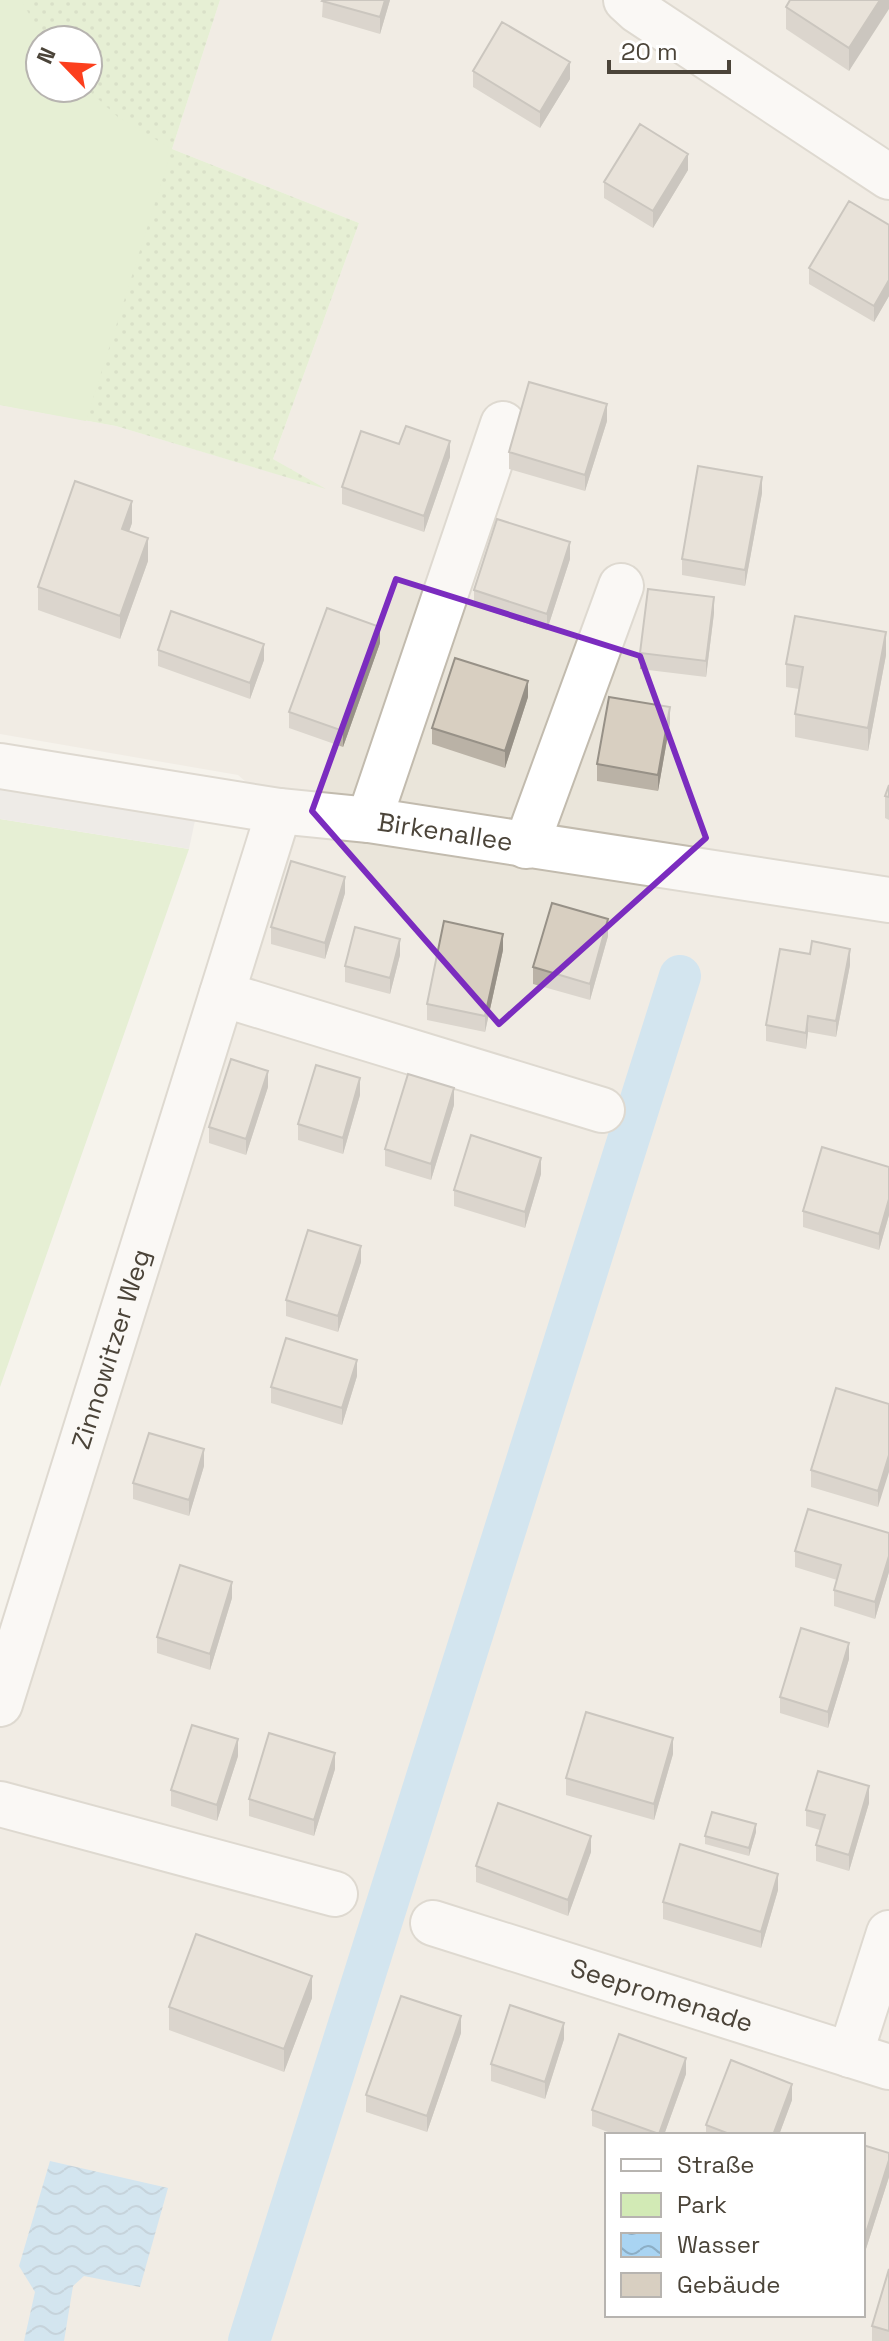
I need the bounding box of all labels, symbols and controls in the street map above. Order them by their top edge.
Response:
north arrow [24,24,104,104]
scale bar [609,24,729,74]
text: 20 m [621,36,678,67]
text: N [30,43,62,68]
street label: Birkenallee [375,805,515,859]
street label: Zinnowitzer Weg [64,1245,158,1453]
street label: Seepromenade [566,1951,757,2040]
legend [605,2133,865,2317]
text: Straße [677,2149,754,2180]
text: Park [677,2189,727,2220]
text: Wasser [677,2229,760,2260]
text: Gebäude [677,2269,780,2300]

